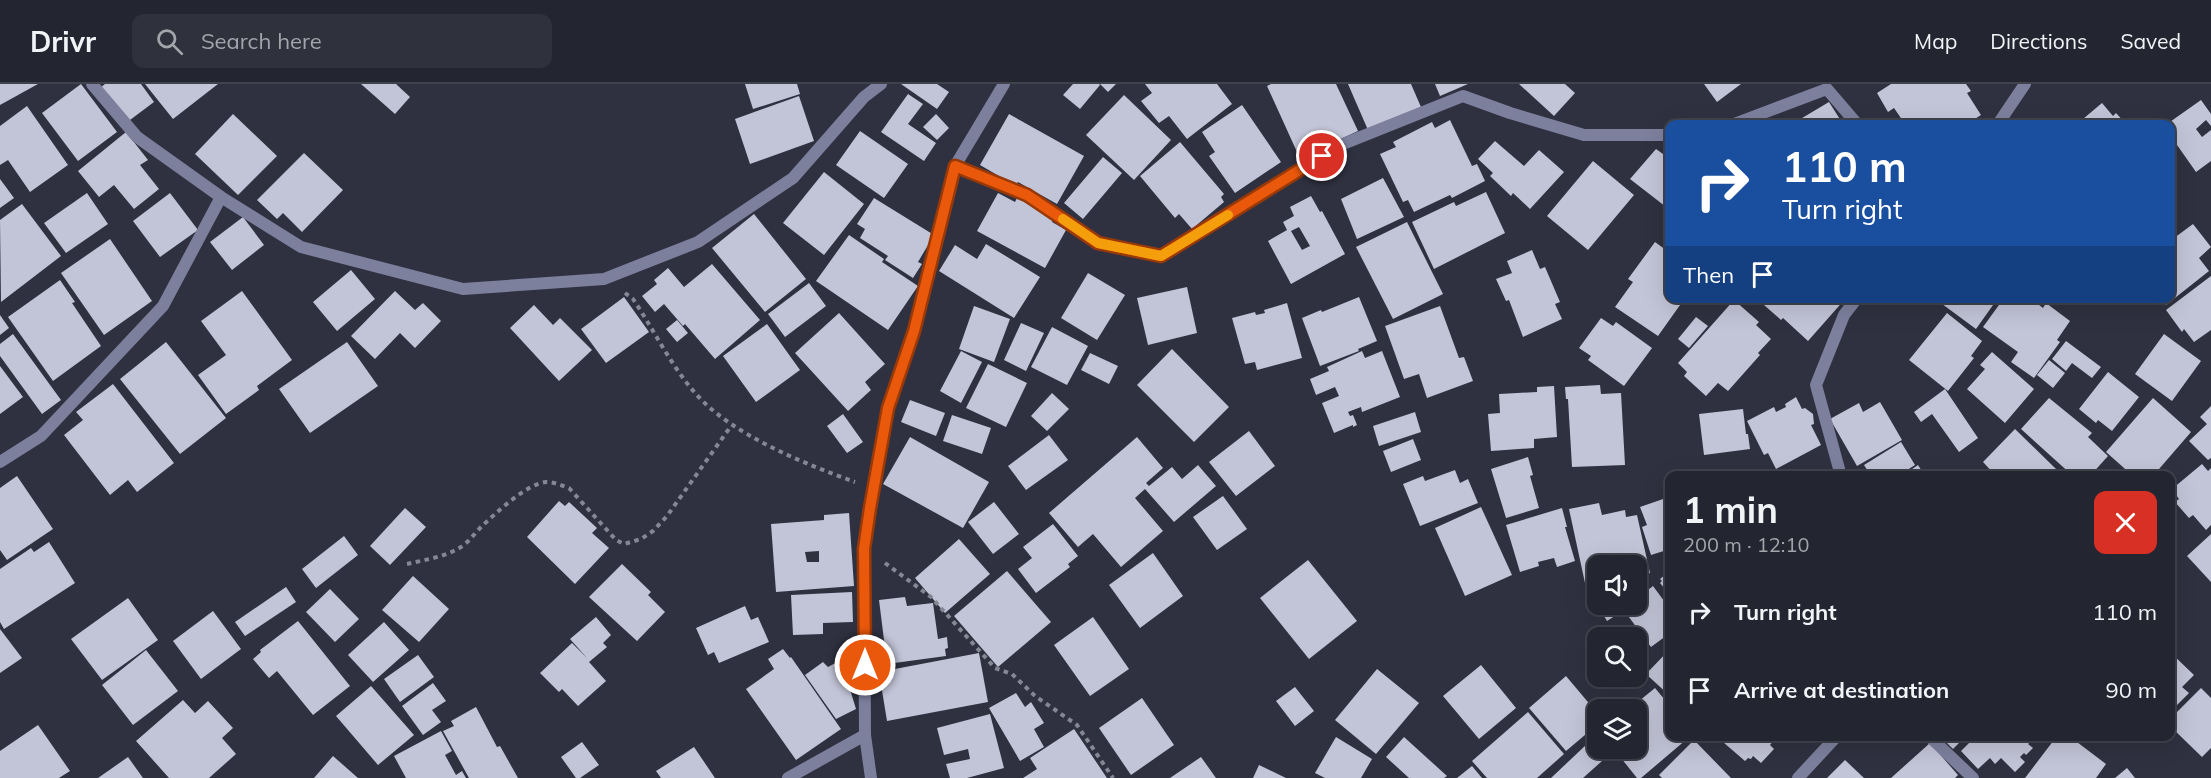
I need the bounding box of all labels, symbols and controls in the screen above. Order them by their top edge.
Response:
search box [132,14,552,68]
text: Drivr [30,24,96,59]
icon: search [153,25,186,58]
text: Search here [201,27,322,55]
text: Map [1914,28,1957,54]
text: Directions [1990,28,2087,54]
text: Saved [2120,28,2181,54]
pin [1296,130,1347,181]
icon: arrive [1305,139,1338,172]
text: 110 m [1782,140,1907,193]
icon: right [1683,144,1761,222]
text: Turn right [1782,192,1902,226]
icon: arrive [1746,258,1779,291]
text: Then [1683,261,1734,289]
text: 1 min [1683,487,1778,532]
button: close [2094,491,2157,554]
text: 200 m · 12:10 [1683,532,1809,557]
map controls [1587,555,1647,759]
button: sound [1587,555,1647,615]
icon: right [1683,596,1716,629]
text: Turn right [1734,598,1837,626]
text: 110 m [2092,598,2157,626]
button: search [1587,627,1647,687]
position arrow [833,633,897,697]
icon: arrive [1683,674,1716,707]
text: Arrive at destination [1734,676,1949,704]
text: 90 m [2106,676,2157,704]
button: layers [1587,699,1647,759]

